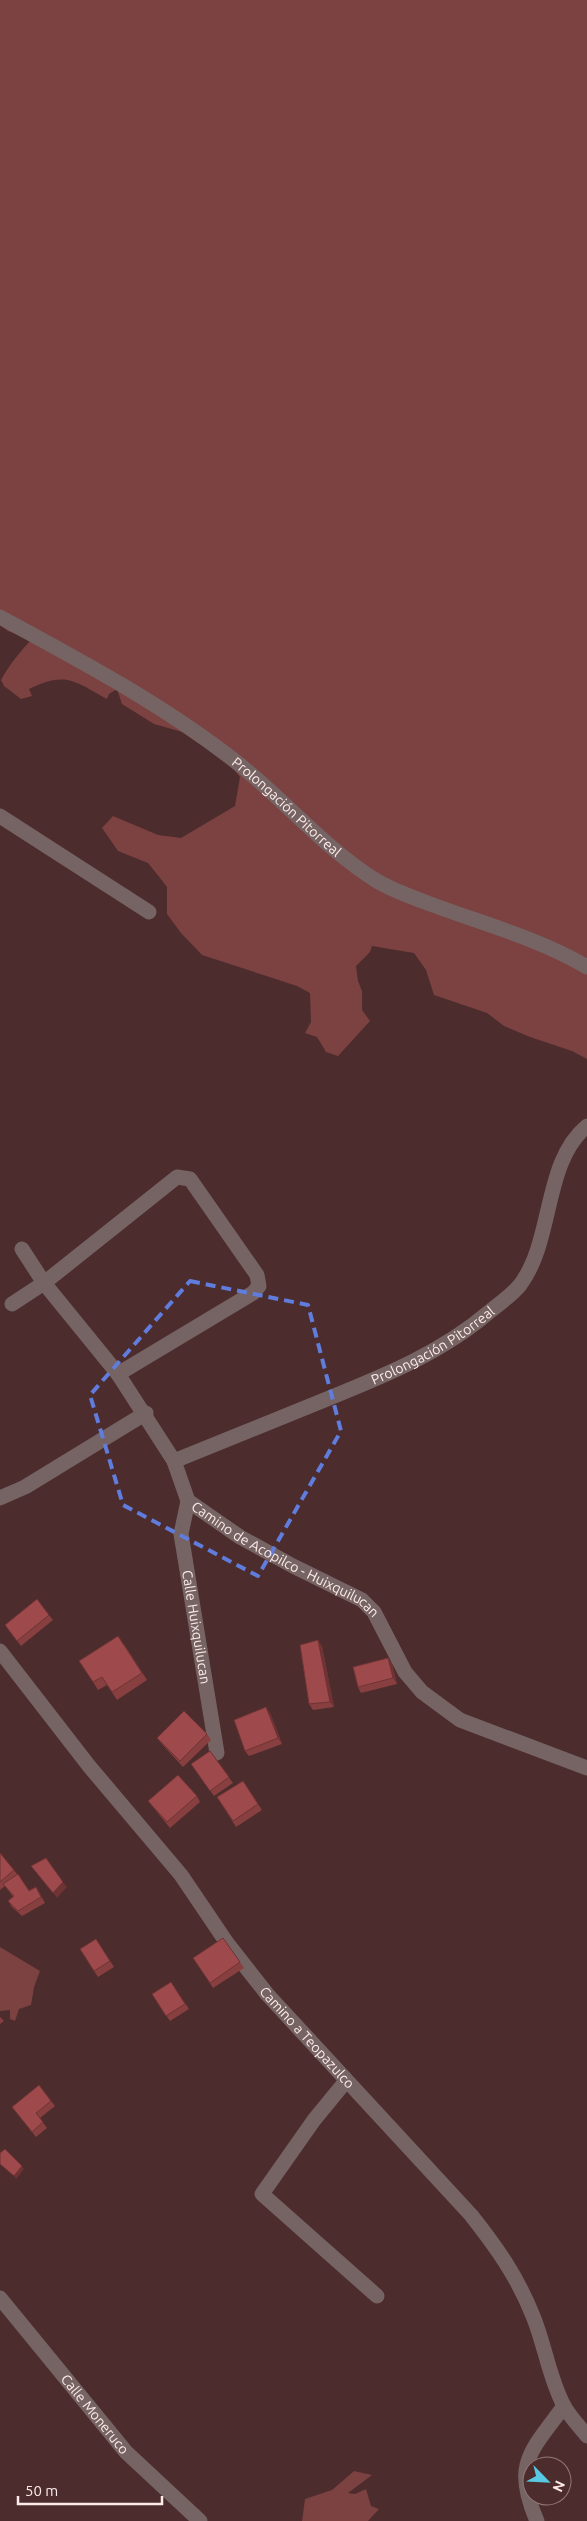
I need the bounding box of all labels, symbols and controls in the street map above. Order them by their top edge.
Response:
street label: Prolongación Pitorreal [229,754,345,860]
street label: Prolongación Pitorreal [369,1303,498,1388]
street label: Camino de Acopilco - Huixquilucan [189,1498,382,1620]
street label: Calle Huixquilucan [179,1569,214,1685]
street label: Camino a Teopazulco [256,1983,358,2091]
street label: Calle Moneruco [58,2371,132,2457]
north arrow [522,2456,572,2506]
scale bar [18,2474,161,2506]
text: N [549,2478,568,2494]
text: 50 m [25,2482,58,2499]

